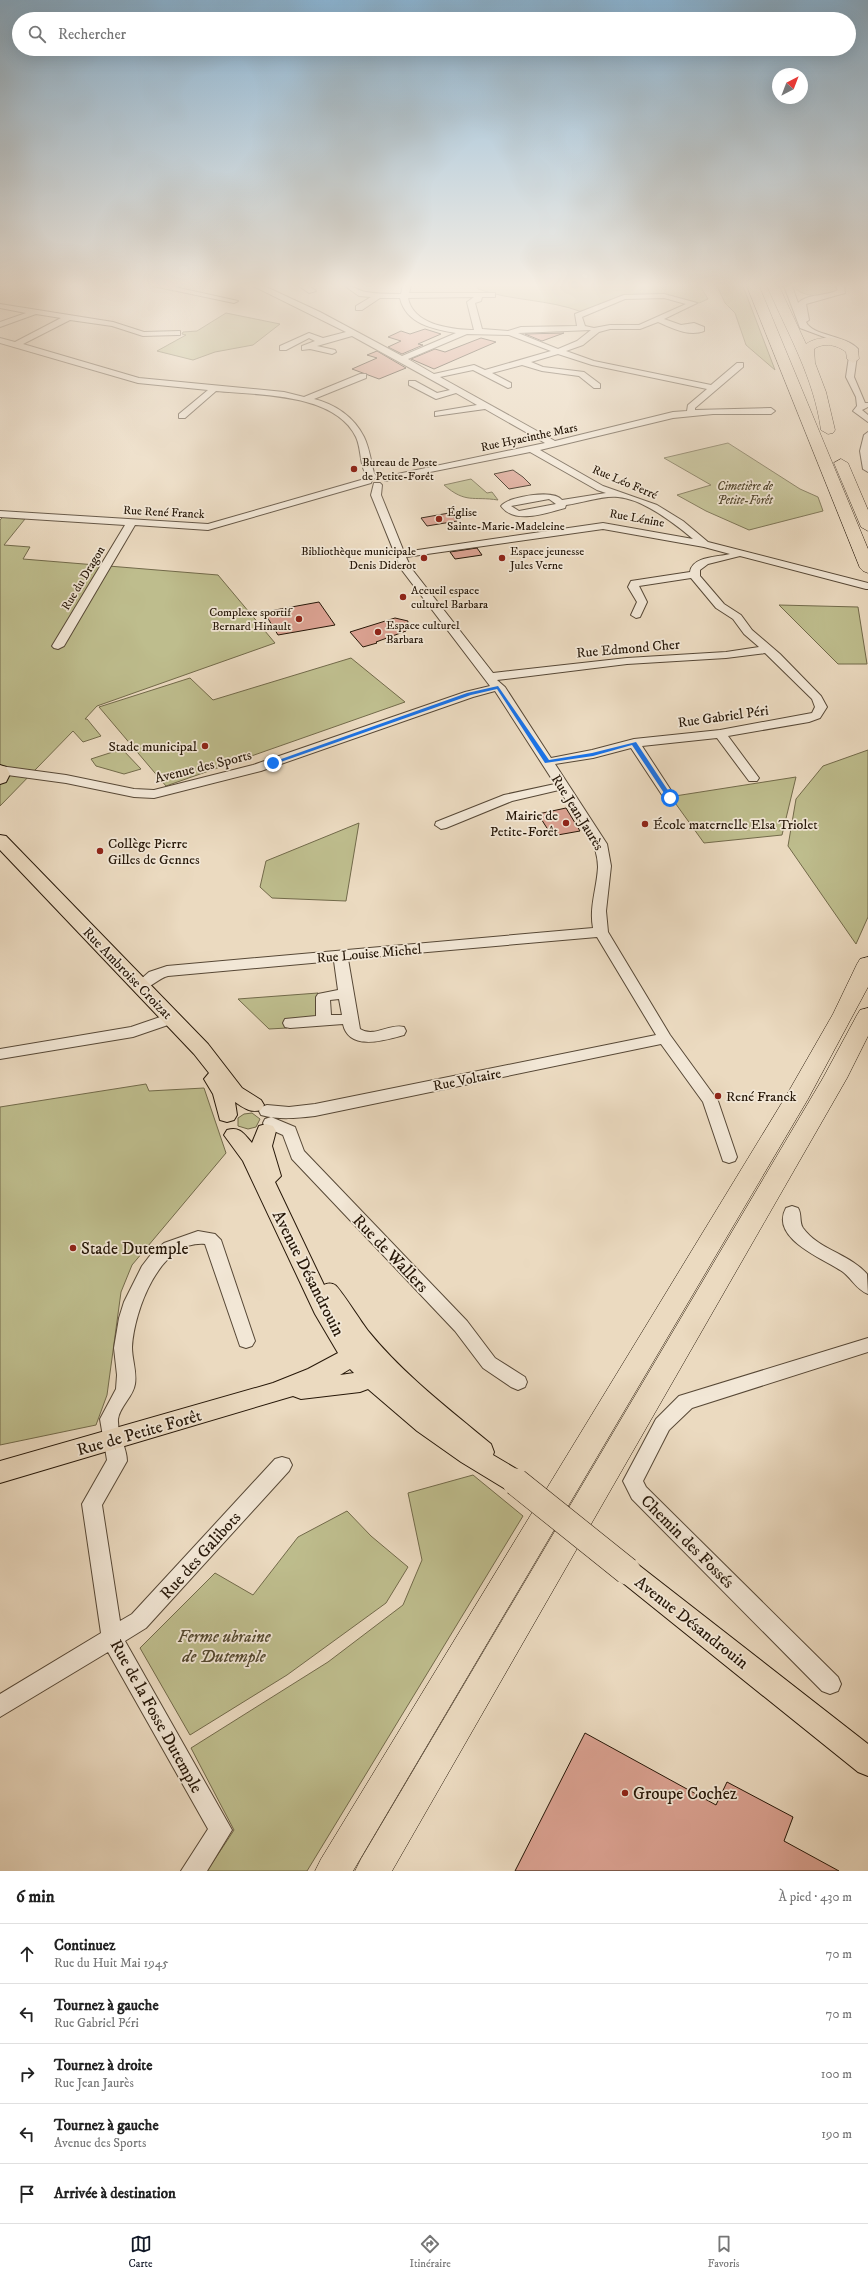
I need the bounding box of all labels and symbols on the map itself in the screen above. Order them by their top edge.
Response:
north arrow [772,68,808,104]
street label: Rue Hyacinthe Mars [479,420,579,455]
place label: Bureau de Poste de Petite-Forêt [362,455,437,484]
street label: Rue Léo Ferré [590,462,660,503]
marker: Bureau de Poste de Petite-Forêt [349,464,359,474]
park label: Cimetière de Petite-Forêt [717,479,774,508]
street label: Rue René Franck [123,503,205,522]
place label: Église Sainte-Marie-Madeleine [447,505,565,534]
street label: Rue Lénine [608,506,666,531]
marker: Église Sainte-Marie-Madeleine [434,514,444,524]
street label: Rue du Dragon [58,543,109,613]
place label: Bibliothèque municipale Denis Diderot [301,544,416,573]
place label: Espace jeunesse Jules Verne [509,544,584,573]
marker: Bibliothèque municipale Denis Diderot [419,553,429,563]
marker: Espace jeunesse Jules Verne [497,553,507,563]
place label: Accueil espace culturel Barbara [411,583,489,612]
marker: Accueil espace culturel Barbara [398,592,408,602]
place label: Complexe sportif Bernard Hinault [209,605,293,634]
marker: Complexe sportif Bernard Hinault [294,614,304,624]
place label: Espace culturel Barbara [386,618,460,647]
marker: Espace culturel Barbara [373,627,383,637]
street label: Rue Edmond Cher [576,635,681,662]
street label: Rue Gabriel Péri [677,702,770,732]
place label: Stade municipal [108,738,198,756]
marker: Stade municipal [200,741,210,751]
street label: Avenue des Sports [153,746,254,788]
route end [264,754,282,772]
street label: Rue Jean Jaurès [547,771,608,854]
route start [661,789,679,807]
place label: Mairie de Petite-Forêt [490,807,559,841]
place label: École maternelle Elsa Triolet [653,816,818,834]
marker: Mairie de Petite-Forêt [561,818,571,828]
marker: École maternelle Elsa Triolet [640,819,650,829]
place label: Collège Pierre Gilles de Gennes [108,835,200,869]
marker: Collège Pierre Gilles de Gennes [95,846,105,856]
street label: Rue Ambroise Croizat [79,924,176,1024]
street label: Rue Louise Michel [316,940,423,968]
street label: Rue Voltaire [432,1065,503,1095]
place label: René Franck [726,1088,796,1106]
marker: René Franck [713,1091,723,1101]
street label: Avenue Désandrouin [267,1207,349,1340]
street label: Rue de Wallers [348,1210,433,1298]
place label: Stade Dutemple [81,1238,188,1260]
marker: Stade Dutemple [68,1243,78,1253]
street label: Rue de Petite Forêt [74,1404,205,1461]
street label: Chemin des Fossés [636,1490,739,1594]
street label: Rue des Galibots [155,1507,246,1604]
street label: Avenue Désandrouin [630,1571,753,1674]
park label: Ferme ubraine de Dutemple [177,1626,272,1668]
street label: Rue de la Fosse Dutemple [105,1636,207,1797]
place label: Groupe Cochez [633,1783,738,1805]
marker: Groupe Cochez [620,1788,630,1798]

